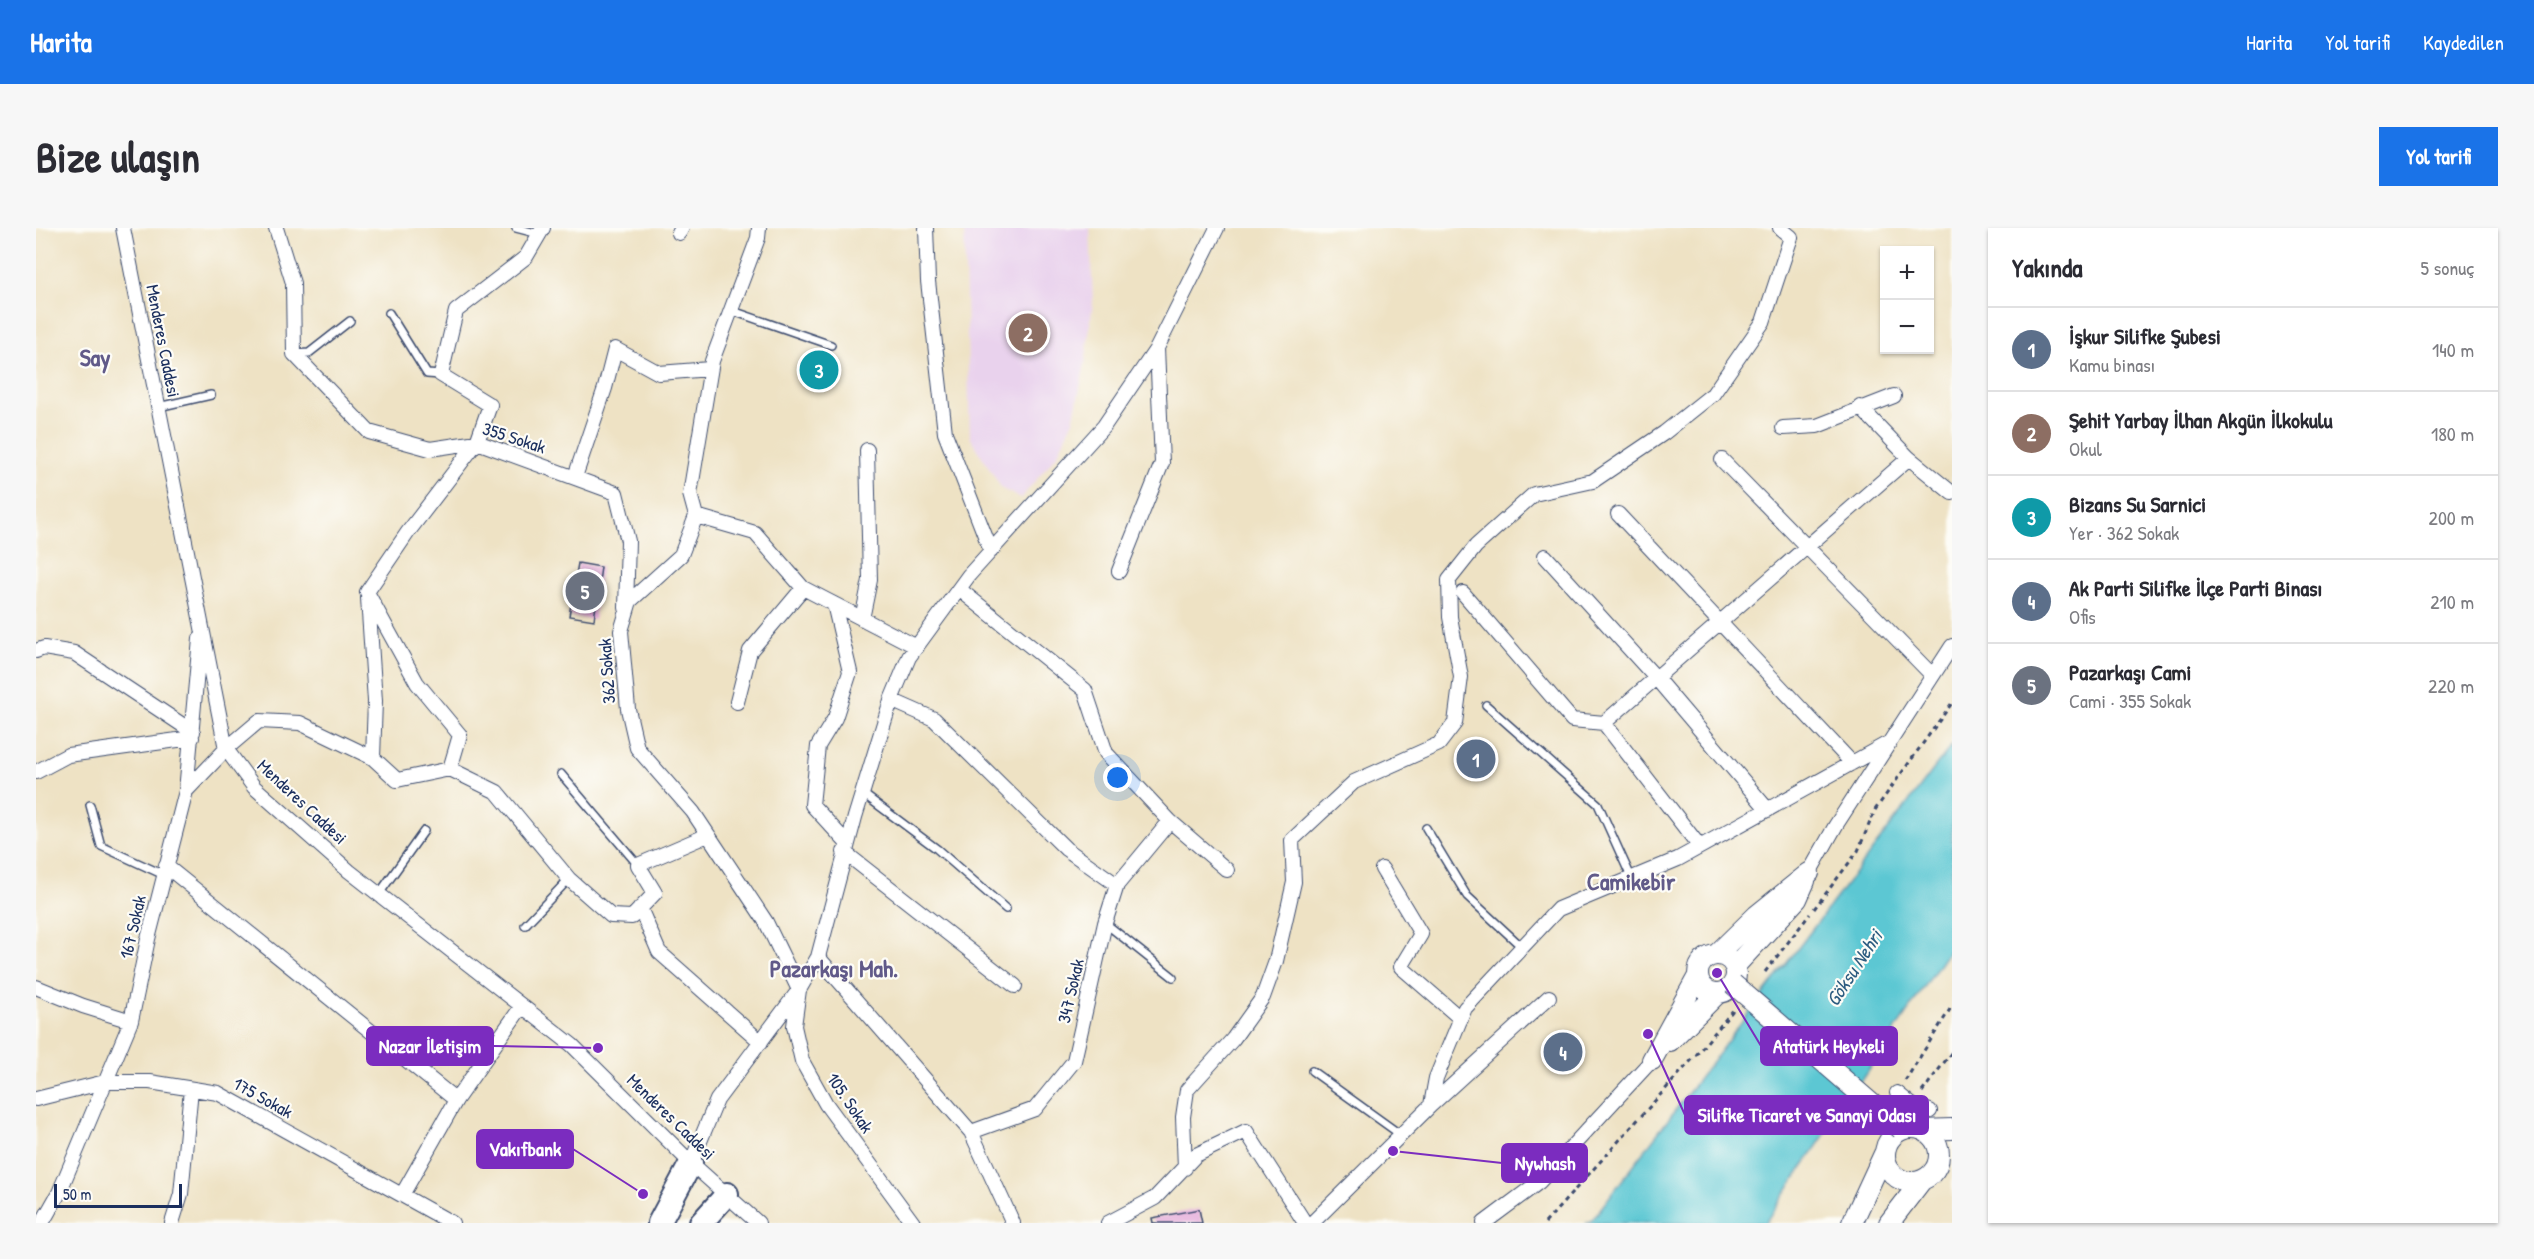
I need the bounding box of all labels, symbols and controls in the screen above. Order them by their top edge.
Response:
text: Harita [30,23,92,61]
text: Harita [2246,28,2292,57]
text: Yol tarifi [2325,28,2390,57]
text: Kaydedilen [2423,28,2504,57]
button: Yol tarifi [2379,127,2498,186]
text: Bize ulaşın [36,128,200,185]
map controls [1880,246,1934,354]
button: + [1880,246,1934,300]
text: Yakında [2012,250,2082,285]
text: 5 sonuç [2420,254,2474,281]
street label: Menderes Caddesi [140,282,187,399]
button: − [1880,300,1934,354]
pin: 2 [1008,310,1048,356]
text: İşkur Silifke Şubesi [2069,321,2221,351]
text: 1 [2028,336,2035,363]
text: 140 m [2432,336,2474,363]
district label: Say [80,341,110,374]
pin: 3 [800,348,838,392]
text: Kamu binası [2069,351,2155,378]
text: Şehit Yarbay İlhan Akgün İlkokulu [2069,405,2332,435]
street label: 355 Sokak [479,416,549,460]
text: 2 [2027,420,2036,447]
text: 180 m [2431,420,2474,447]
text: Okul [2069,435,2102,462]
text: Bizans Su Sarnici [2069,489,2206,519]
text: 3 [2027,504,2036,531]
text: 200 m [2429,504,2474,531]
text: Yer · 362 Sokak [2069,519,2179,546]
pin: 5 [566,568,604,614]
text: Ak Parti Silifke İlçe Parti Binası [2069,573,2322,603]
text: 4 [2028,588,2035,615]
text: 210 m [2430,588,2474,615]
text: Ofis [2069,603,2096,630]
street label: 362 Sokak [592,637,621,704]
text: Pazarkaşı Cami [2069,657,2192,687]
text: 5 [2027,672,2036,699]
text: 220 m [2428,672,2474,699]
text: Cami · 355 Sokak [2069,687,2191,714]
pin: 1 [1456,736,1496,782]
street label: Menderes Caddesi [252,753,353,850]
your location [1103,763,1132,792]
district label: Camikebir [1587,865,1676,897]
street label: 167 Sokak [113,892,152,961]
water label: Göksu Nehri [1819,922,1890,1011]
district label: Pazarkaşı Mah. [770,952,898,984]
street label: 347 Sokak [1051,956,1090,1026]
callout: Nazar İletişim [367,1027,493,1065]
callout: Atatürk Heykeli [1761,1027,1897,1065]
pin: 4 [1544,1030,1582,1074]
text: Nazar İletişim [379,1032,482,1059]
text: Atatürk Heykeli [1773,1032,1885,1060]
street label: Menderes Caddesi [621,1068,721,1165]
street label: 105. Sokak [821,1068,880,1138]
street label: 175 Sokak [229,1071,298,1124]
callout: Silifke Ticaret ve Sanayi Odası [1685,1096,1928,1134]
text: Silifke Ticaret ve Sanayi Odası [1697,1101,1917,1129]
callout: Vakıfbank [477,1130,573,1168]
text: Vakıfbank [489,1135,562,1162]
callout: Nywhash [1502,1144,1587,1182]
text: Nywhash [1515,1149,1576,1177]
scale bar [54,1181,182,1208]
text: 50 m [63,1183,92,1205]

